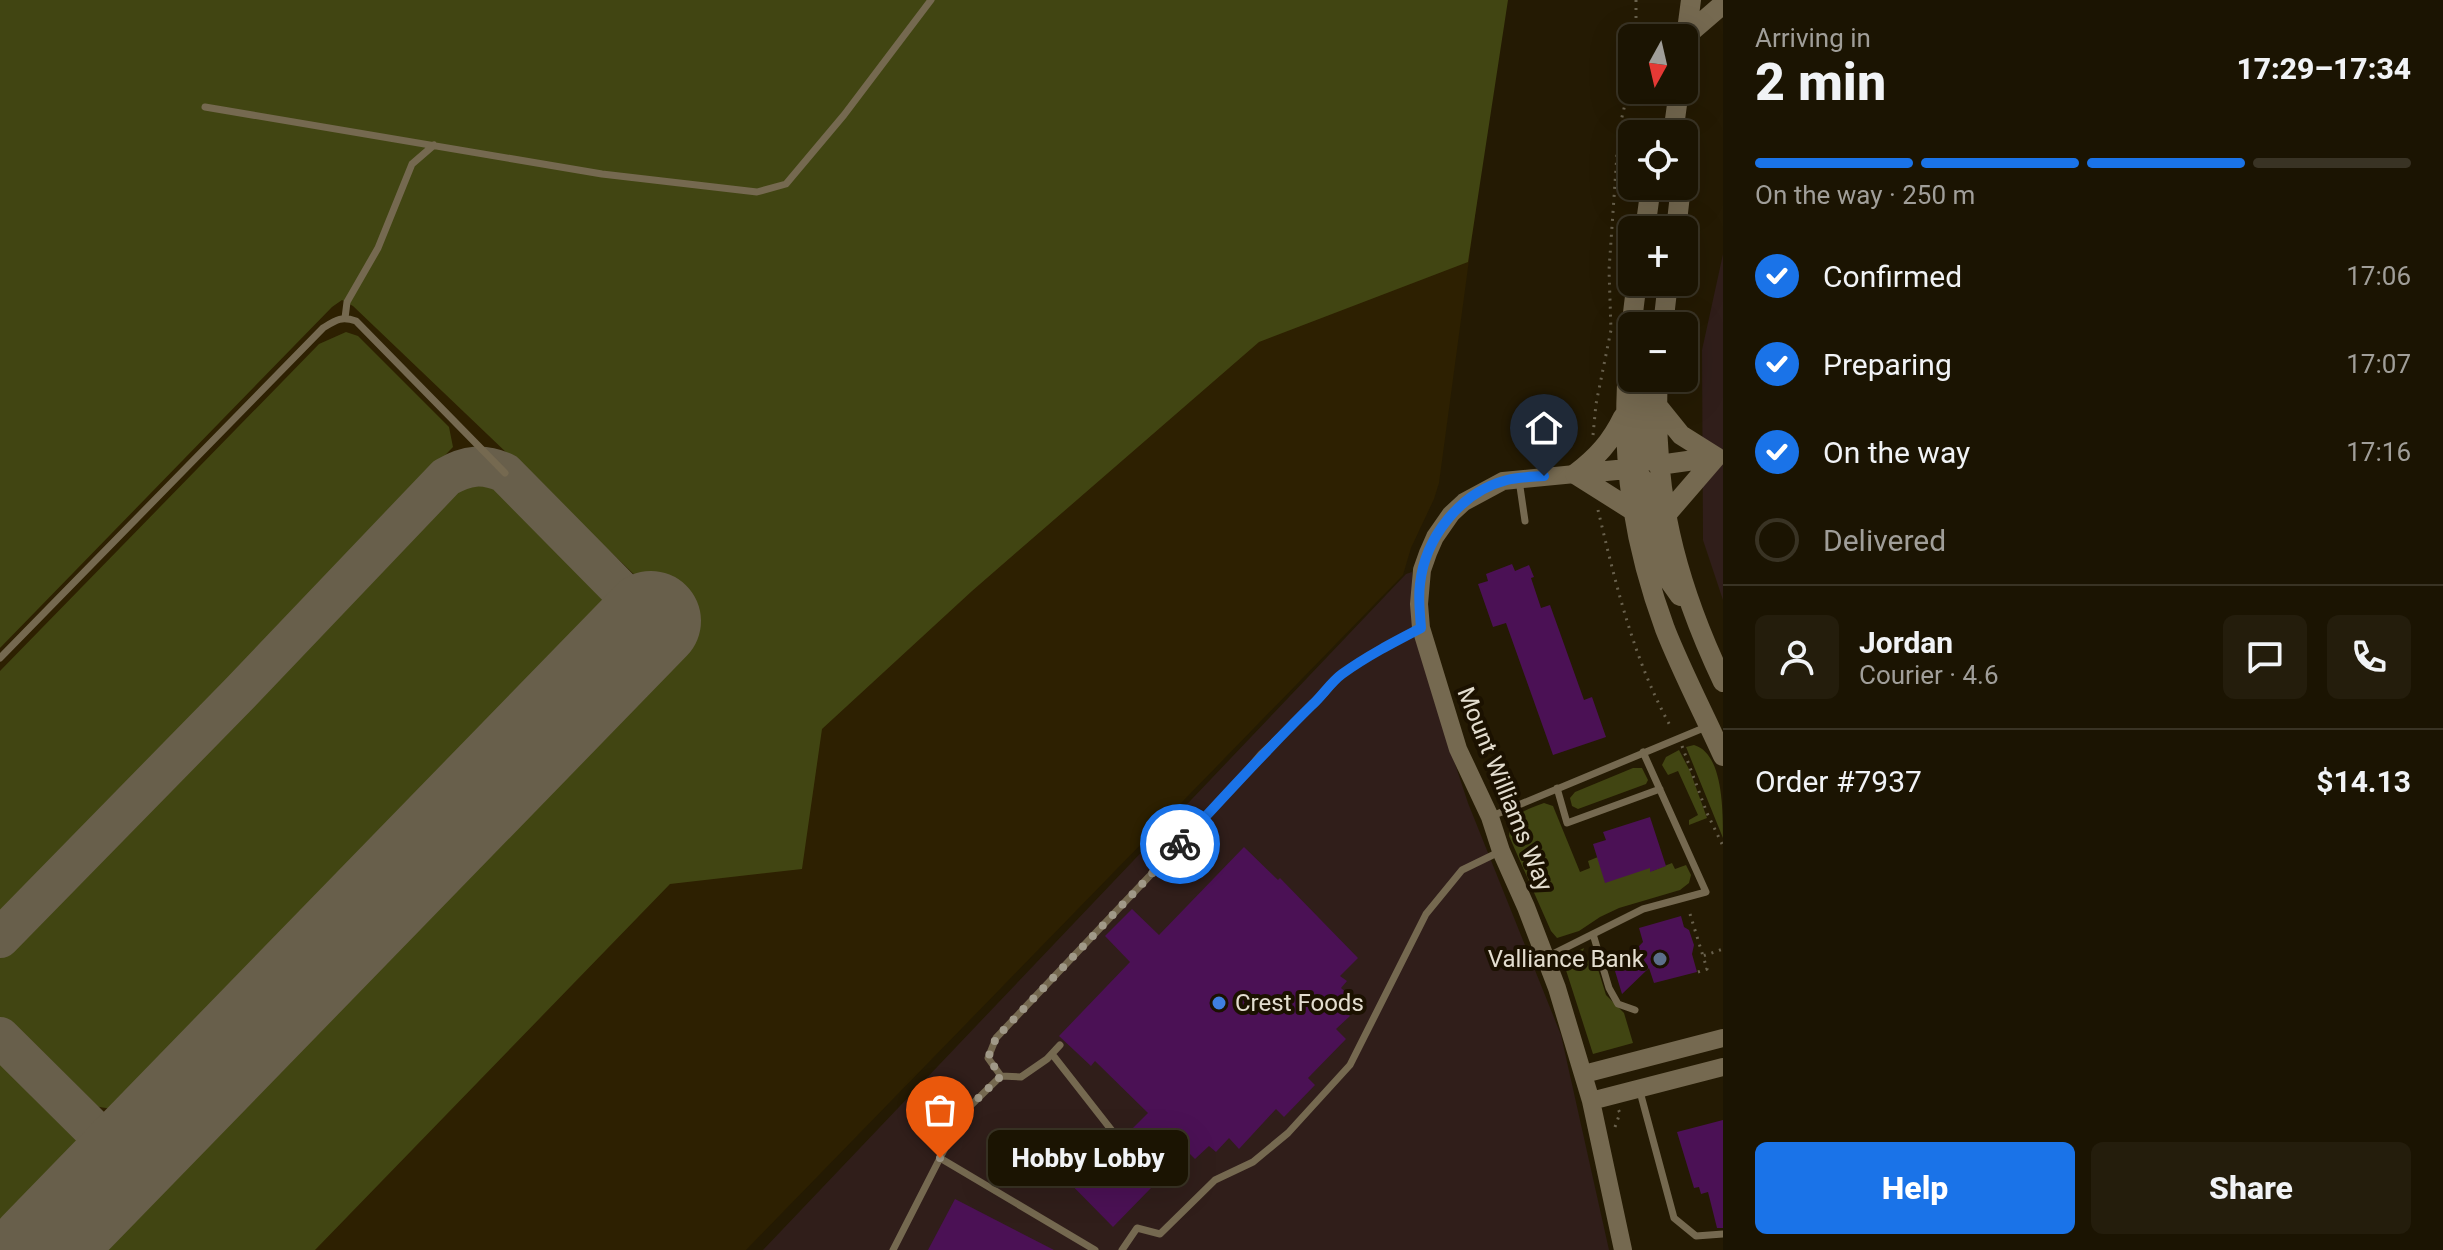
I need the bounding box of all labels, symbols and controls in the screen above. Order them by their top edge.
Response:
text: Arriving in [1755,23,1871,53]
north arrow [1618,24,1698,104]
map controls [1618,24,1698,392]
text: 17:29–17:34 [2236,51,2411,86]
text: 2 min [1755,52,1886,113]
button: locate [1618,120,1698,200]
text: On the way · 250 m [1755,180,1975,210]
button: + [1618,216,1698,296]
icon: check [1755,254,1799,298]
text: Confirmed [1823,259,1962,294]
text: 17:06 [2346,261,2411,291]
button: − [1618,312,1698,392]
icon: check [1755,342,1799,386]
text: Preparing [1823,347,1952,382]
text: 17:07 [2346,349,2411,379]
pin [1510,394,1578,476]
icon: home [1522,406,1566,450]
icon: check [1755,430,1799,474]
text: On the way [1823,435,1970,470]
text: 17:16 [2346,437,2411,467]
text: Delivered [1823,523,1946,558]
button: person [1755,615,1839,699]
button: chat [2223,615,2307,699]
button: phone [2327,615,2411,699]
text: Jordan [1859,625,1953,660]
text: Courier · 4.6 [1859,660,1999,690]
street label: Mount Williams Way [1451,683,1559,896]
text: Order #7937 [1755,764,1922,799]
text: $14.13 [2316,764,2411,799]
courier [1140,804,1220,884]
icon: bike [1158,822,1202,866]
place label: Valliance Bank [1488,945,1645,973]
marker: Valliance Bank [1651,950,1669,968]
place label: Crest Foods [1235,989,1364,1017]
marker: Crest Foods [1210,994,1228,1012]
pin [906,1076,974,1158]
icon: bag [918,1088,962,1132]
callout: Hobby Lobby [988,1130,1188,1186]
button: Help [1755,1142,2075,1234]
button: Share [2091,1142,2411,1234]
text: Hobby Lobby [1011,1143,1165,1173]

